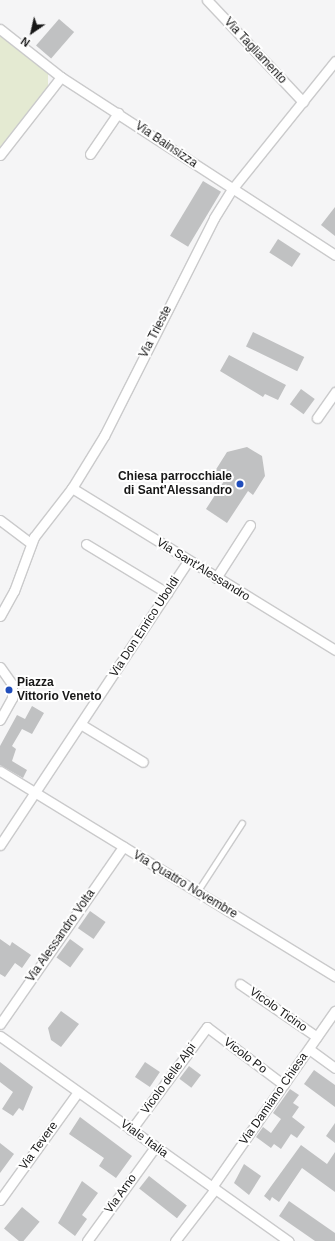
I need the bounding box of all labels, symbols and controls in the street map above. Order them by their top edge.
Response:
north arrow [12,12,52,52]
street label: Via Tagliamento [221,15,289,87]
text: N [19,35,32,49]
street label: Via Bainsizza [132,119,200,171]
street label: Via Trieste [137,303,175,361]
place label: Chiesa parrocchiale di Sant'Alessandro [118,470,232,498]
marker: Chiesa parrocchiale di Sant'Alessandro [235,479,245,489]
street label: Via Sant'Alessandro [154,535,252,605]
street label: Via Don Enrico Uboldi [107,574,183,680]
place label: Piazza Vittorio Veneto [17,676,101,704]
marker: Piazza Vittorio Veneto [4,685,14,695]
street label: Via Quattro Novembre [130,848,240,922]
street label: Via Alessandro Volta [23,887,99,985]
street label: Vicolo Ticino [246,985,310,1035]
street label: Vicolo Po [221,1035,269,1077]
street label: Vicolo delle Alpi [138,1041,200,1117]
street label: Via Damiano Chiesa [237,1050,311,1148]
street label: Viale Italia [117,1117,171,1161]
street label: Via Tevere [17,1119,61,1173]
street label: Via Arno [102,1171,140,1217]

